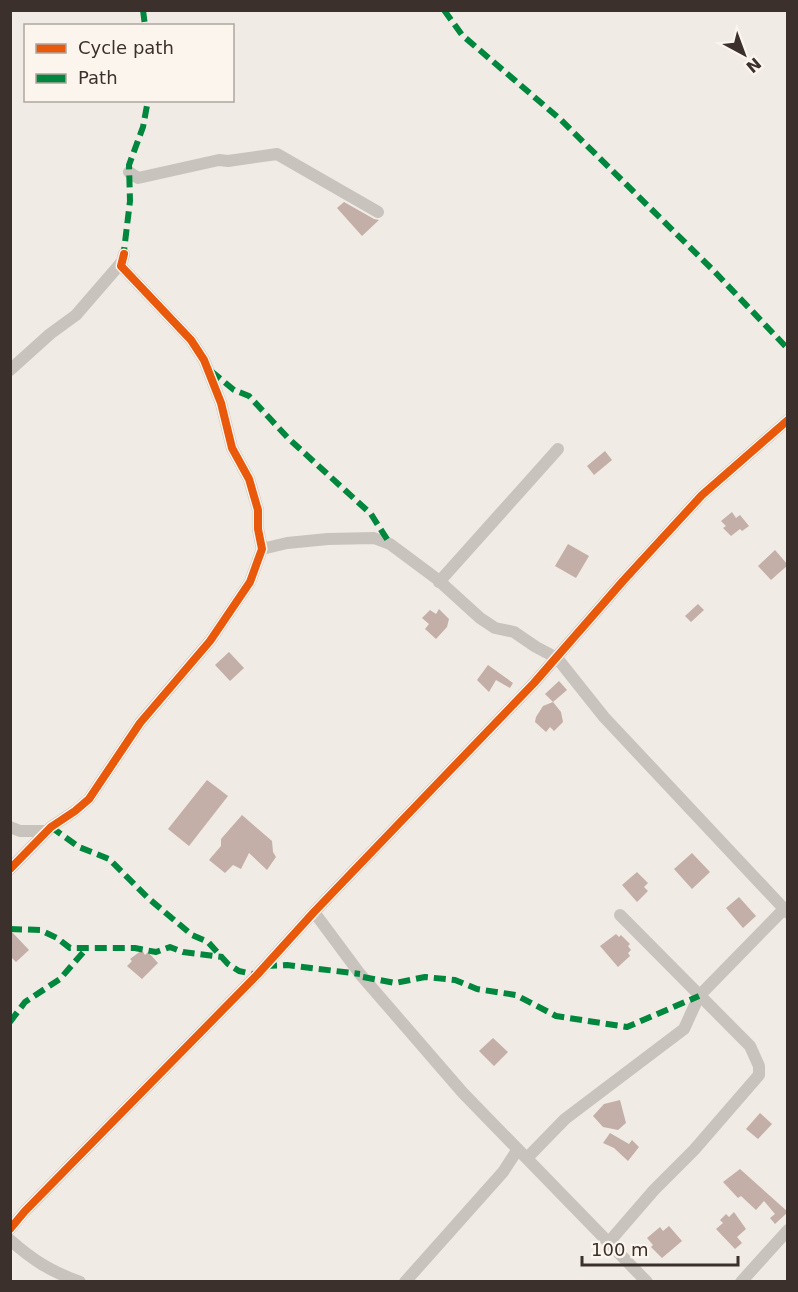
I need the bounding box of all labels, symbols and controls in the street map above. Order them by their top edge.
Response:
legend [24,24,234,102]
north arrow [714,24,774,84]
text: Cycle path [78,37,174,58]
text: N [742,53,765,77]
text: Path [78,67,118,88]
scale bar [582,1229,738,1267]
text: 100 m [591,1239,649,1260]

